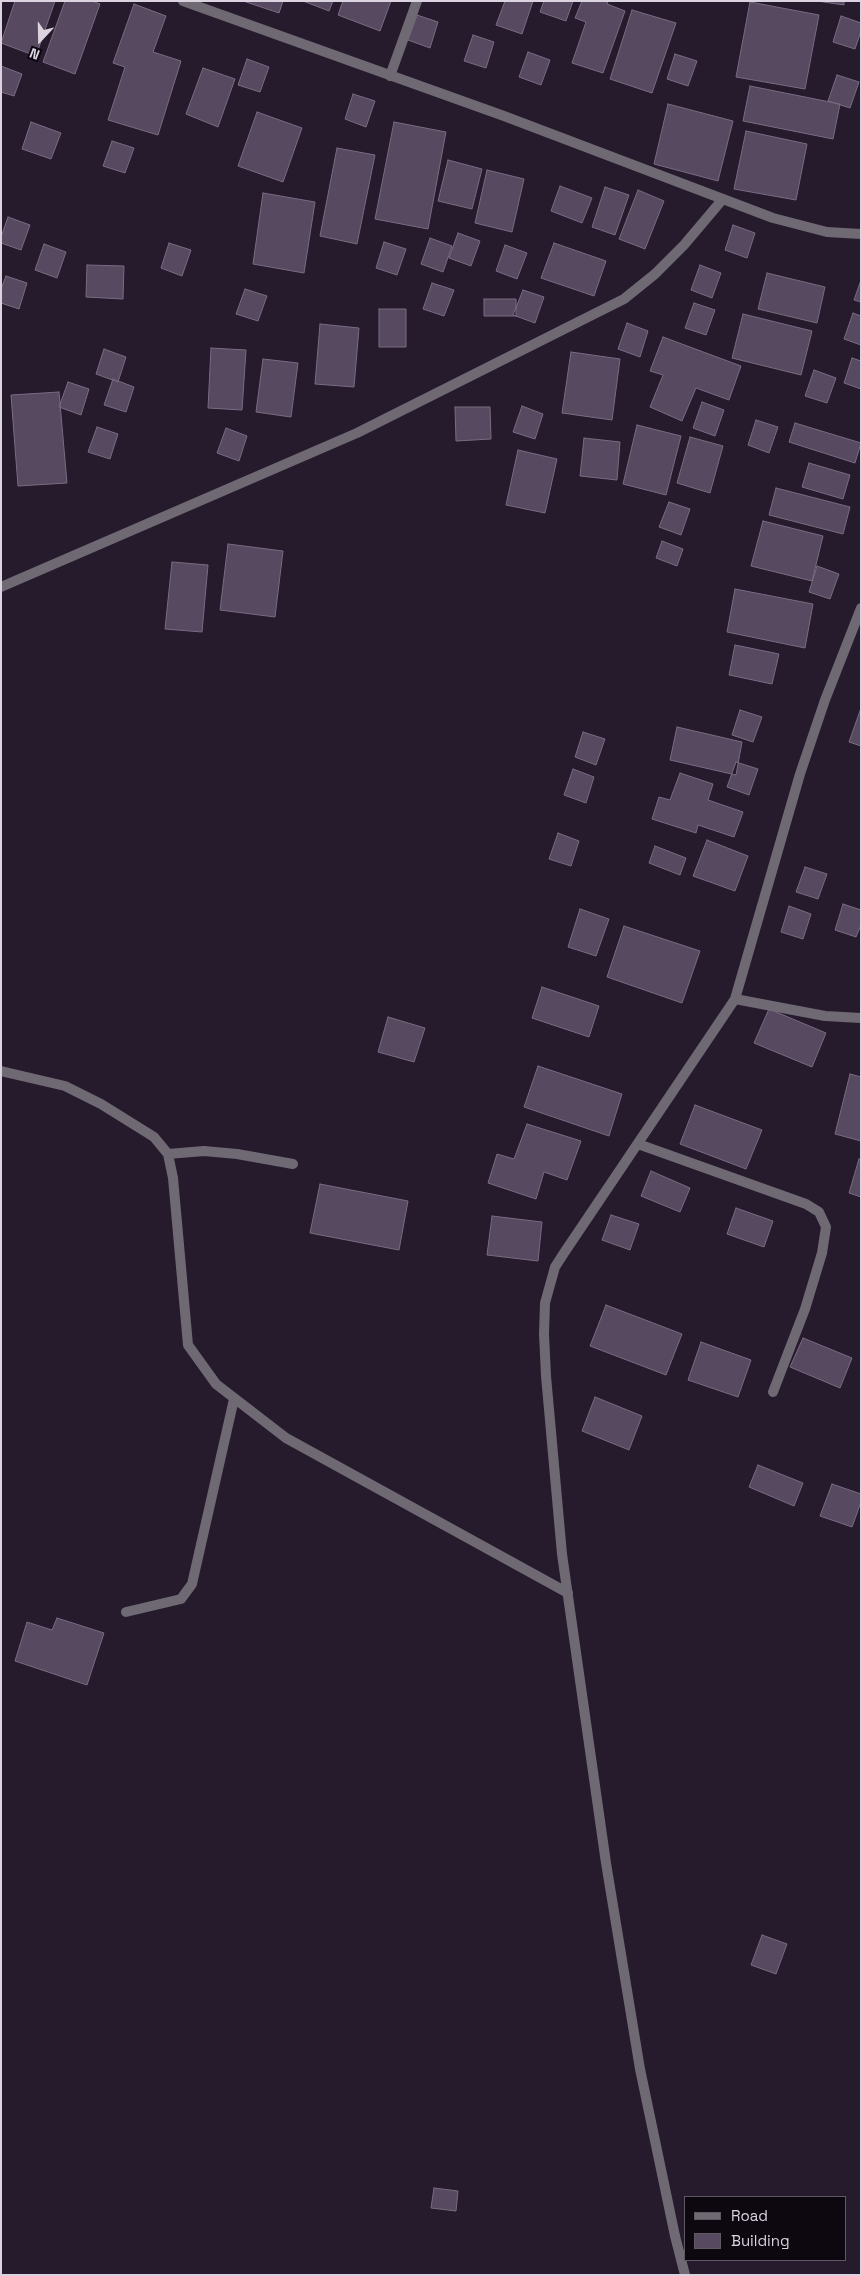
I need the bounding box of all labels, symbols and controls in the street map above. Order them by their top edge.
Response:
north arrow [15,15,65,65]
text: N [27,44,42,64]
legend [684,2196,847,2261]
text: Road [731,2206,768,2225]
text: Building [731,2231,790,2250]

